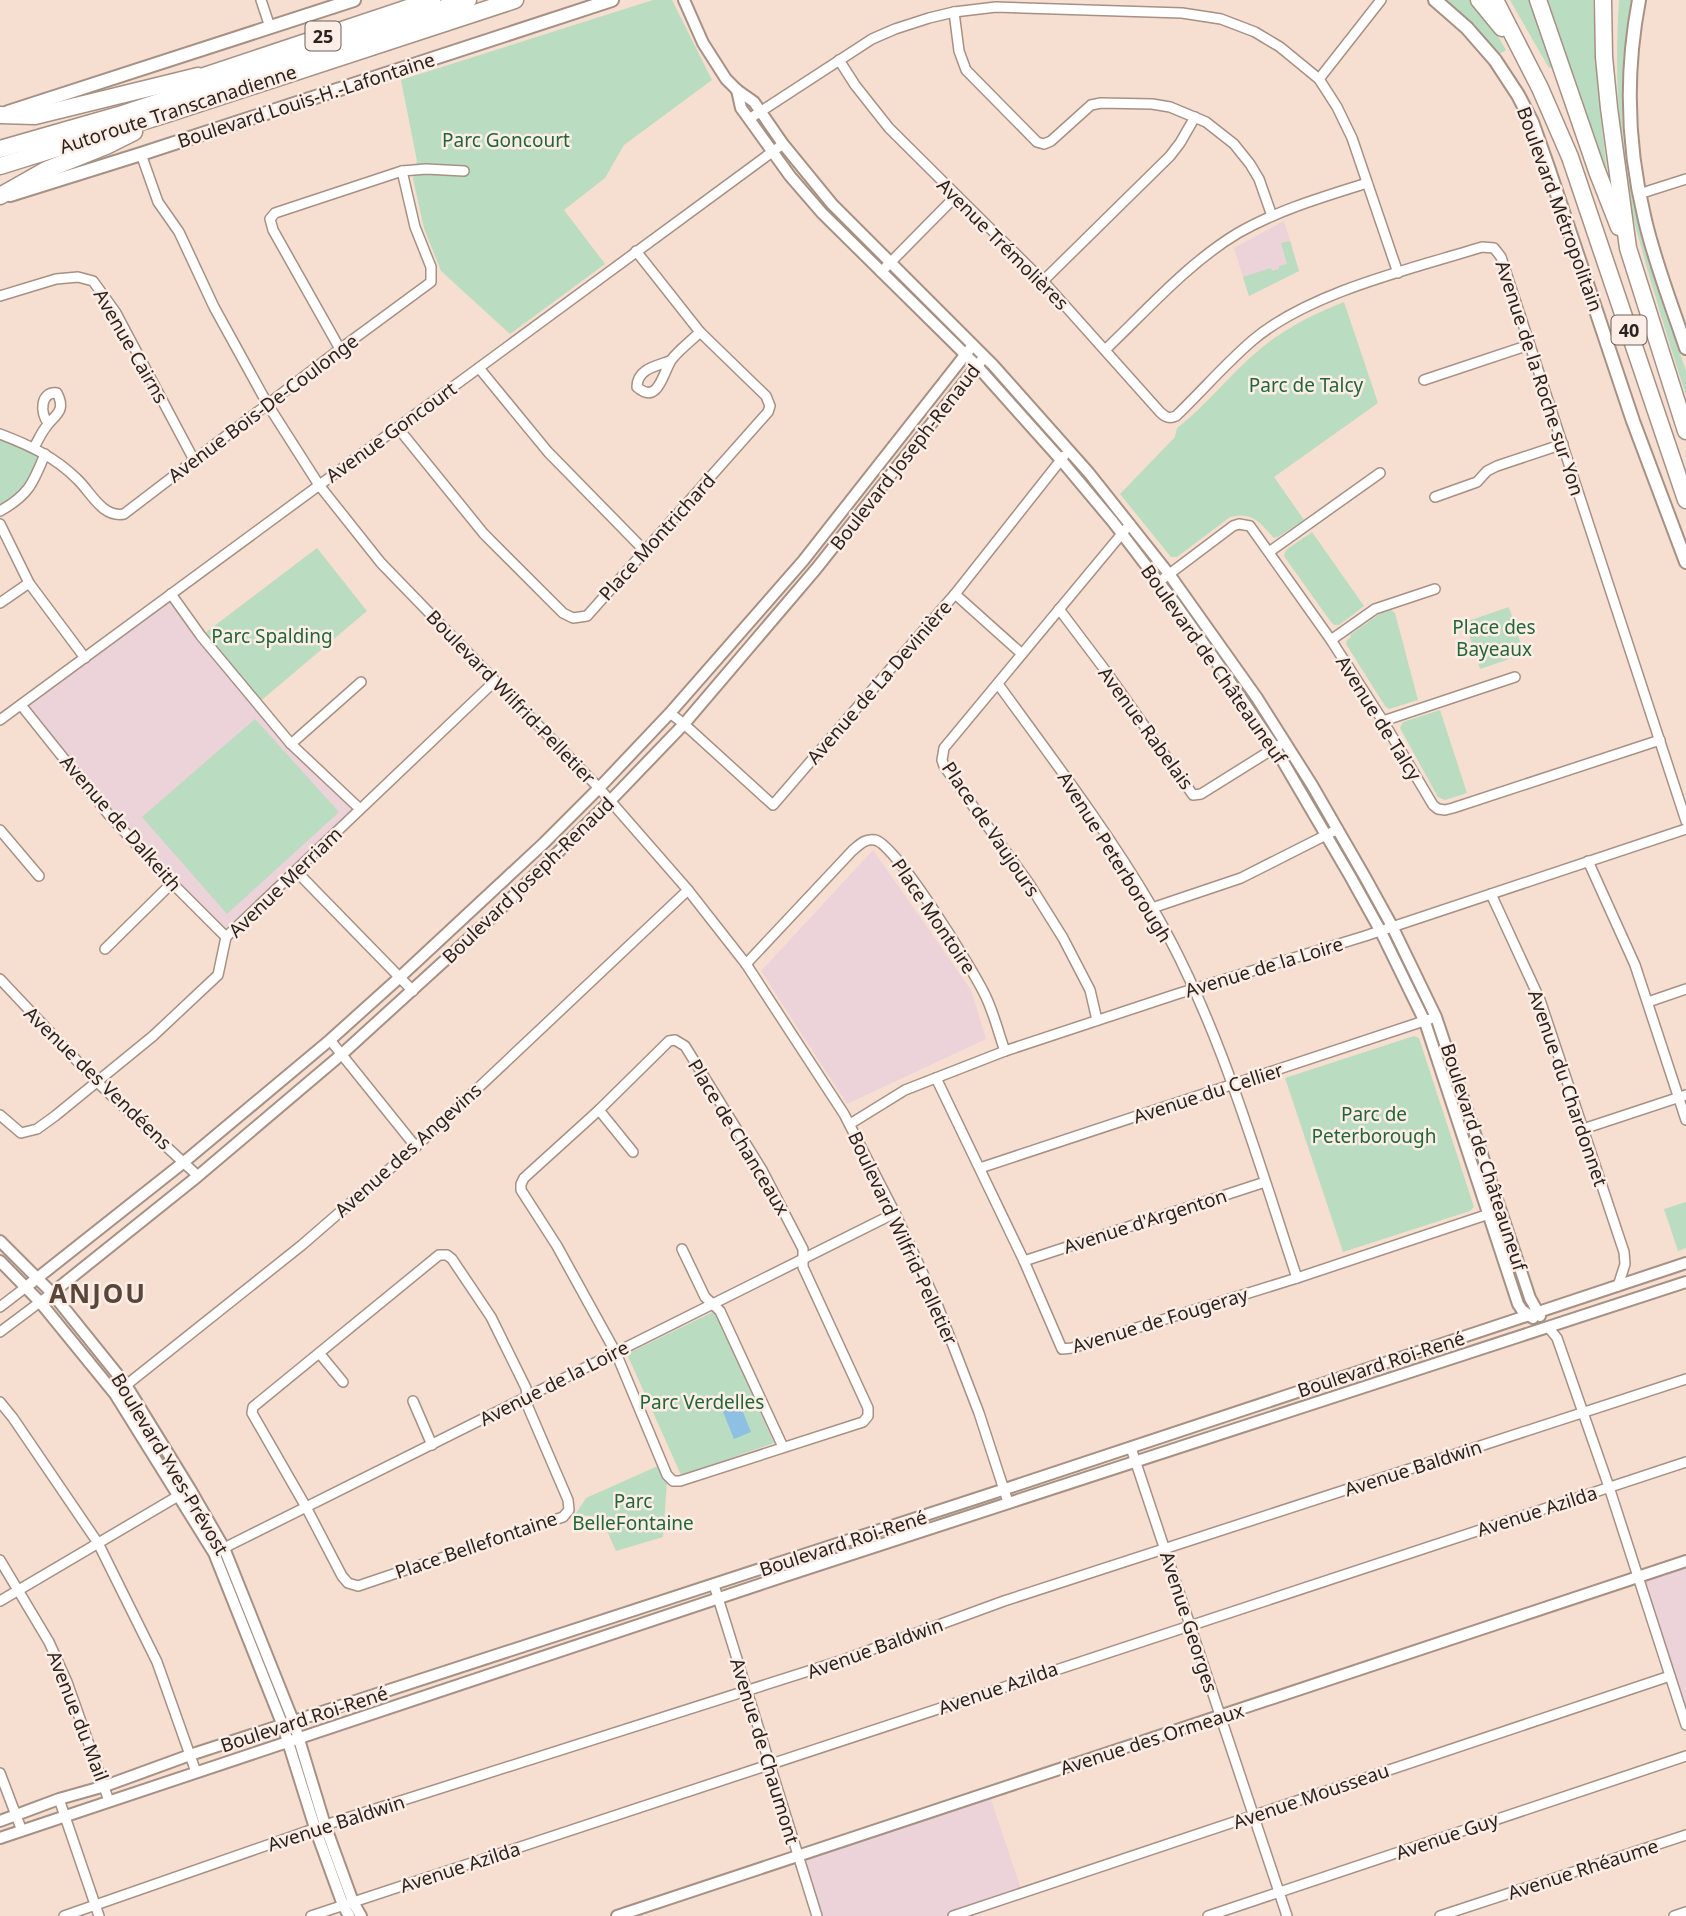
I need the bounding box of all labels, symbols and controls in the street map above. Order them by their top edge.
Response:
road number: 25 [306,22,340,51]
street label: Boulevard Louis-H.-Lafontaine [174,46,438,154]
street label: Autoroute Transcanadienne [56,58,300,160]
street label: Boulevard Métropolitain [1511,103,1609,315]
park label: Parc Goncourt [442,127,570,153]
street label: Avenue Trémolières [931,172,1075,316]
street label: Avenue de la Roche sur Yon [1490,257,1590,499]
street label: Avenue Cairns [88,284,174,408]
road number: 40 [1612,316,1646,344]
street label: Avenue Bois-De-Coulonge [162,328,364,488]
street label: Boulevard Joseph-Renaud [824,359,986,555]
park label: Parc de Talcy [1249,372,1364,398]
street label: Avenue Goncourt [320,376,462,488]
street label: Place Montrichard [593,468,721,606]
street label: Boulevard de Châteauneuf [1135,559,1294,770]
street label: Avenue de La Devinière [801,595,957,769]
street label: Boulevard Wilfrid-Pelletier [421,604,601,790]
park label: Place des Bayeaux [1452,614,1536,662]
park label: Parc Spalding [211,623,333,649]
street label: Avenue de Talcy [1330,651,1428,786]
street label: Avenue Rabelais [1093,661,1199,795]
street label: Avenue de Dalkeith [55,749,187,897]
street label: Place de Vaujours [936,756,1046,902]
street label: Avenue Peterborough [1052,767,1178,947]
street label: Boulevard Joseph-Renaud [436,791,620,969]
street label: Avenue Merriam [223,821,347,943]
street label: Place Montoire [886,853,982,979]
street label: Avenue de la Loire [1182,931,1346,1003]
street label: Avenue du Chardonnet [1522,986,1614,1190]
street label: Avenue des Vendéens [19,1001,177,1155]
street label: Boulevard de Châteauneuf [1435,1040,1534,1275]
street label: Place de Chanceaux [682,1054,796,1220]
street label: Avenue du Cellier [1130,1056,1286,1129]
street label: Avenue des Angevins [329,1077,487,1223]
park label: Parc de Peterborough [1312,1101,1436,1149]
street label: Boulevard Wilfrid-Pelletier [842,1127,964,1349]
street label: Avenue d'Argenton [1060,1182,1230,1260]
district label: ANJOU [49,1275,147,1311]
street label: Avenue de Fougeray [1069,1281,1251,1359]
street label: Boulevard Roi-René [1294,1325,1468,1403]
street label: Avenue de la Loire [475,1334,633,1432]
street label: Boulevard Yves-Prévost [105,1368,235,1560]
park label: Parc Verdelles [640,1389,764,1415]
street label: Avenue Baldwin [1341,1434,1485,1502]
street label: Avenue Azilda [1474,1479,1600,1543]
park label: Parc BelleFontaine [572,1488,694,1536]
street label: Boulevard Roi-René [756,1504,930,1582]
street label: Place Bellefontaine [391,1505,561,1585]
street label: Avenue Georges [1154,1548,1224,1696]
street label: Avenue Baldwin [803,1611,947,1685]
street label: Avenue du Mail [41,1647,115,1785]
street label: Avenue de Chaumont [724,1655,806,1847]
street label: Avenue Azilda [935,1655,1061,1721]
street label: Boulevard Roi-René [217,1680,391,1758]
street label: Avenue des Ormeaux [1057,1697,1247,1781]
street label: Avenue Mousseau [1229,1757,1393,1835]
street label: Avenue Baldwin [264,1789,408,1857]
street label: Avenue Guy [1392,1806,1502,1866]
street label: Avenue Rhéaume [1504,1832,1662,1906]
street label: Avenue Azilda [397,1835,523,1899]

